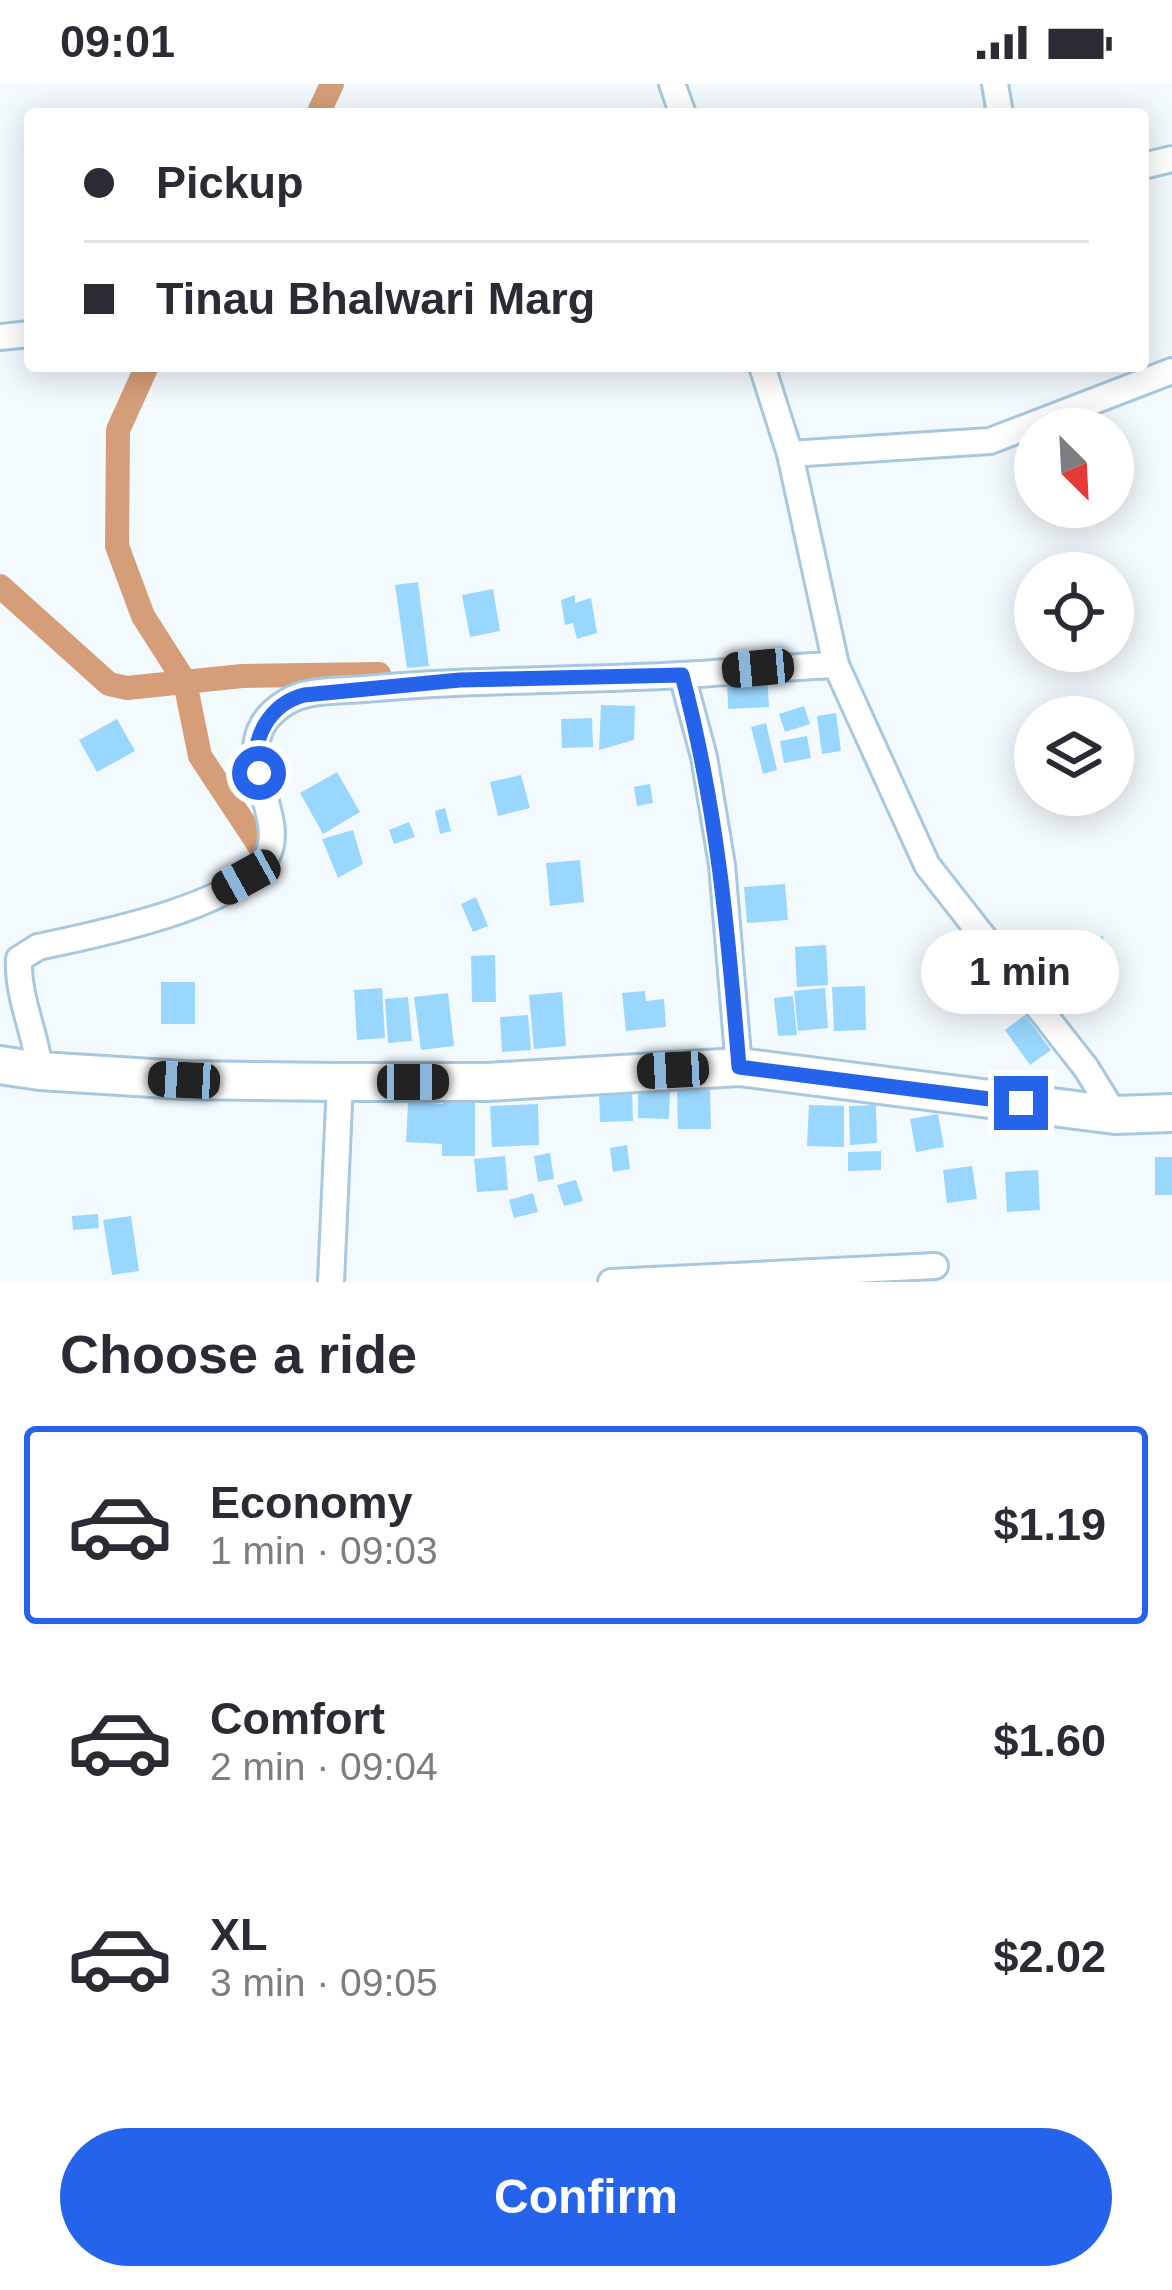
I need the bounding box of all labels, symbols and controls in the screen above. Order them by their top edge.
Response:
text: 09:01 [60,16,175,67]
text: Pickup [156,157,304,208]
text: Tinau Bhalwari Marg [156,273,595,324]
north arrow [1014,408,1134,528]
map controls [1014,408,1134,816]
button: locate [1014,552,1134,672]
car [721,647,795,689]
button: layers [1014,696,1134,816]
route start [232,746,286,800]
car [206,844,286,910]
callout: 1 min [922,929,1120,1013]
text: 1 min [969,950,1071,993]
car [636,1050,710,1090]
car [147,1060,221,1100]
car [377,1064,449,1100]
route end [994,1076,1048,1130]
text: Choose a ride [60,1324,417,1384]
icon: car [66,1471,174,1579]
text: Economy [210,1477,413,1528]
text: $1.19 [993,1499,1106,1550]
text: 1 min · 09:03 [210,1529,438,1572]
icon: car [66,1687,174,1795]
text: Comfort [210,1693,385,1744]
text: $1.60 [993,1715,1106,1766]
text: 2 min · 09:04 [210,1745,438,1788]
icon: car [66,1903,174,2011]
text: XL [210,1909,268,1960]
text: $2.02 [993,1931,1106,1982]
text: 3 min · 09:05 [210,1961,438,2004]
button: Confirm [60,2128,1112,2266]

